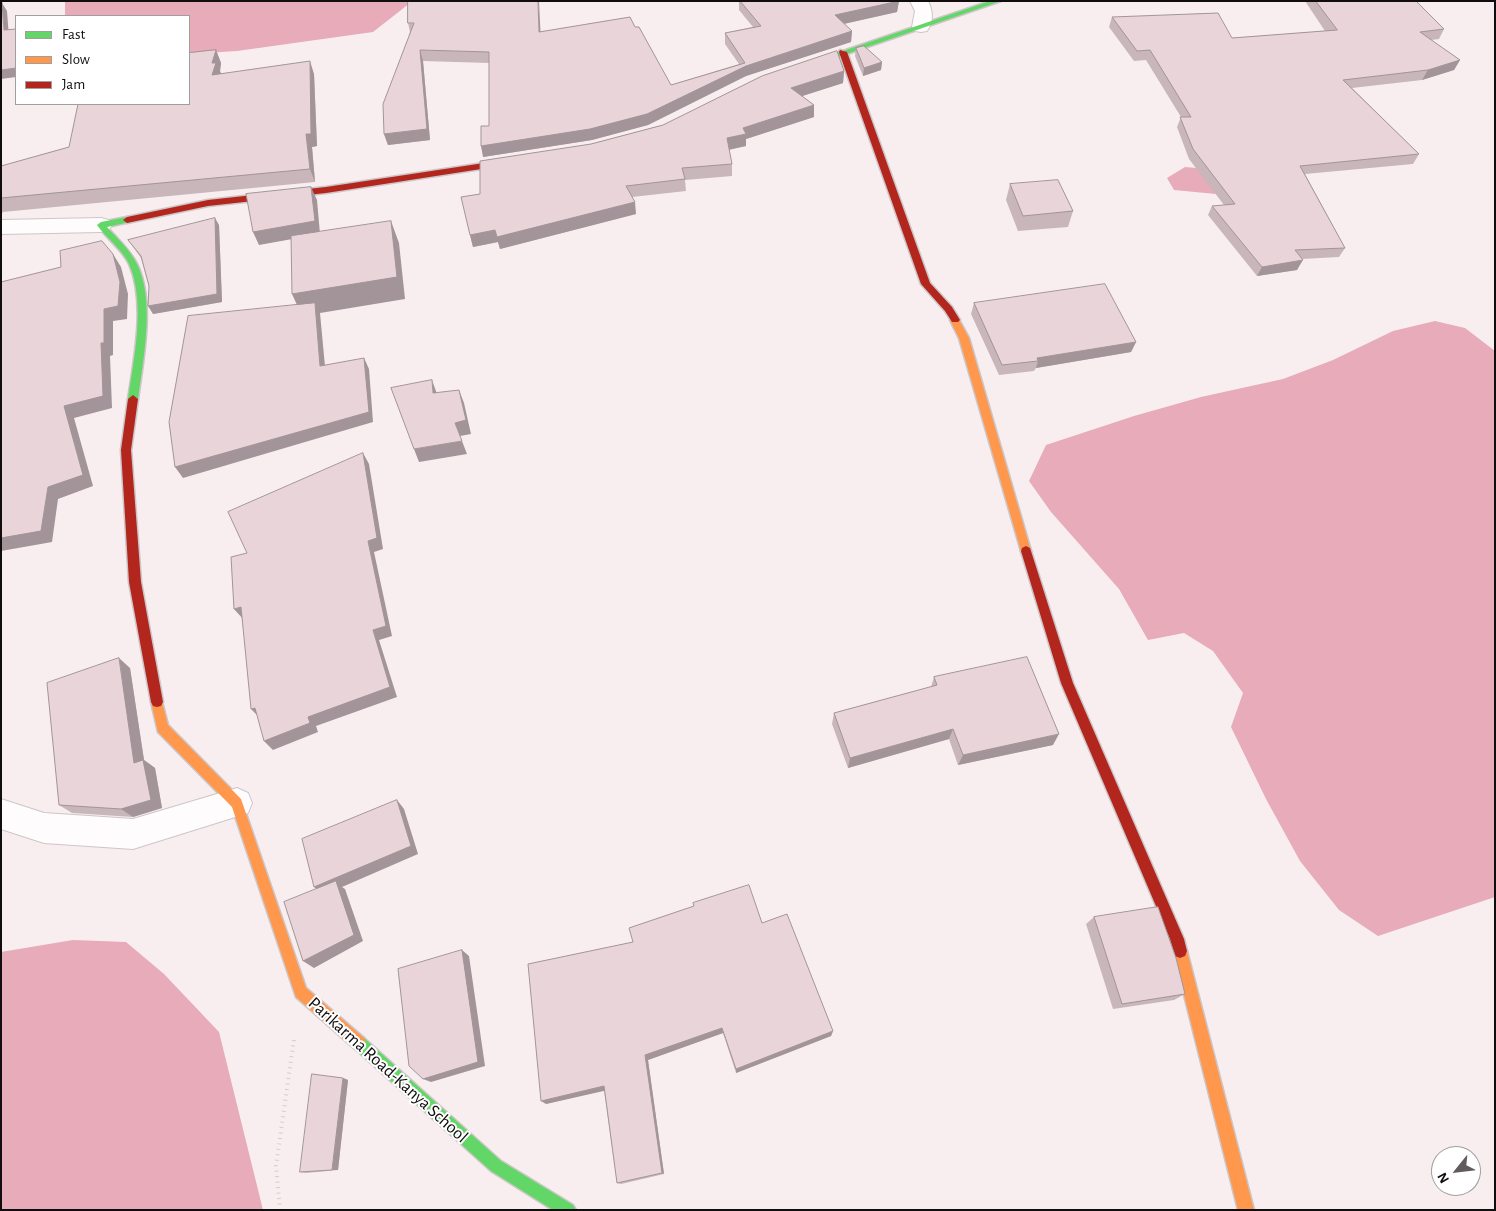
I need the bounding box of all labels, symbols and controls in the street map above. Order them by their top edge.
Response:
legend [15,15,190,105]
text: Fast [62,27,85,42]
text: Slow [62,52,90,67]
text: Jam [62,77,85,92]
street label: Parikarma Road-Kanya School [304,993,472,1147]
north arrow [1431,1146,1481,1196]
text: N [1435,1170,1452,1185]

